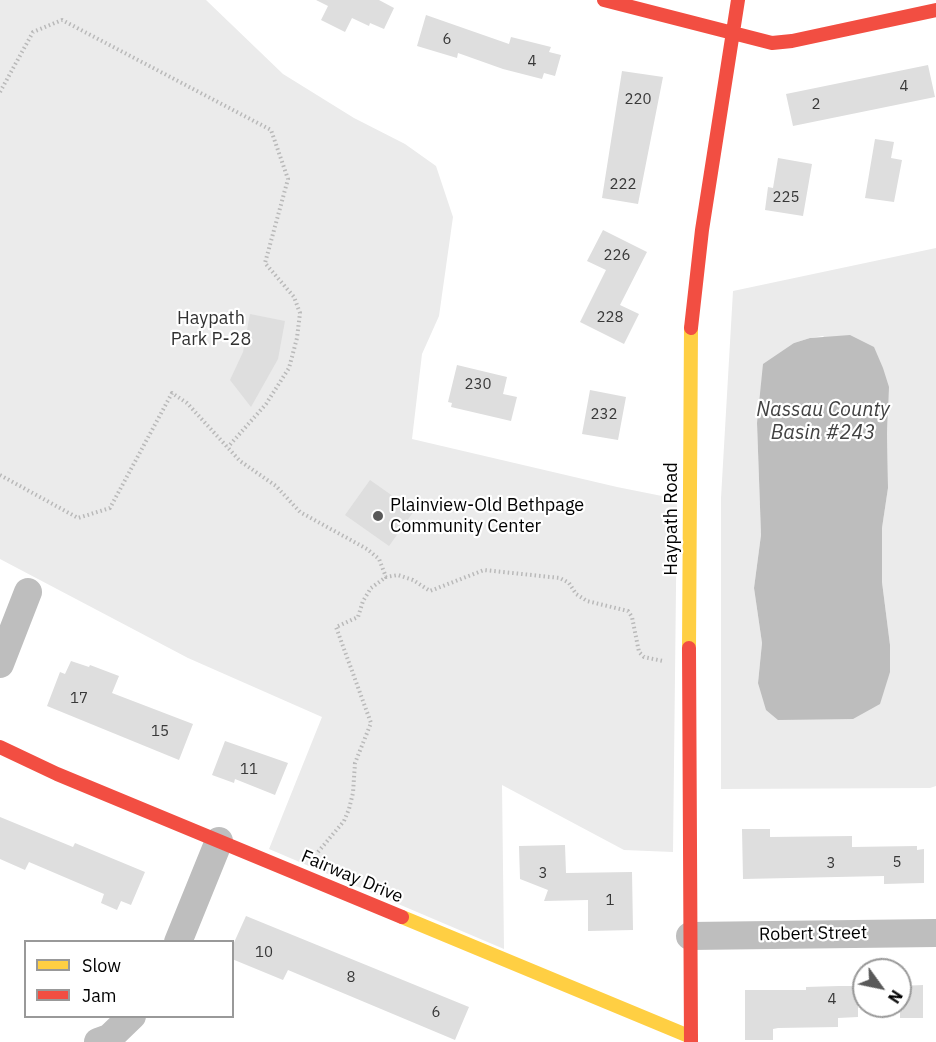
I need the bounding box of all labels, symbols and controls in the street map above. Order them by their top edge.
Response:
house number: 6 [443,31,451,49]
house number: 4 [528,53,536,71]
house number: 4 [900,78,908,96]
house number: 220 [625,91,651,109]
house number: 2 [812,96,820,114]
house number: 222 [610,176,636,194]
house number: 225 [773,189,799,207]
house number: 226 [604,247,630,265]
park label: Haypath Park P-28 [171,308,251,350]
house number: 228 [597,309,623,327]
house number: 230 [465,376,491,394]
water label: Nassau County Basin #243 [756,398,890,445]
house number: 232 [591,406,617,424]
street label: Haypath Road [661,462,683,576]
place label: Plainview-Old Bethpage Community Center [390,495,584,538]
marker: Plainview-Old Bethpage Community Center [371,509,385,523]
house number: 17 [70,690,88,708]
house number: 15 [151,723,169,741]
house number: 11 [240,761,258,779]
street label: Fairway Drive [298,846,406,908]
house number: 5 [893,854,901,872]
house number: 3 [827,855,835,873]
house number: 3 [539,865,547,883]
house number: 1 [606,892,614,910]
street label: Robert Street [759,922,867,946]
legend [24,940,234,1018]
house number: 10 [255,944,273,962]
text: Slow [82,954,121,977]
north arrow [852,958,912,1018]
house number: 8 [347,969,355,987]
text: Jam [82,984,117,1007]
text: N [884,986,907,1007]
house number: 4 [828,991,836,1009]
house number: 6 [432,1004,440,1022]

